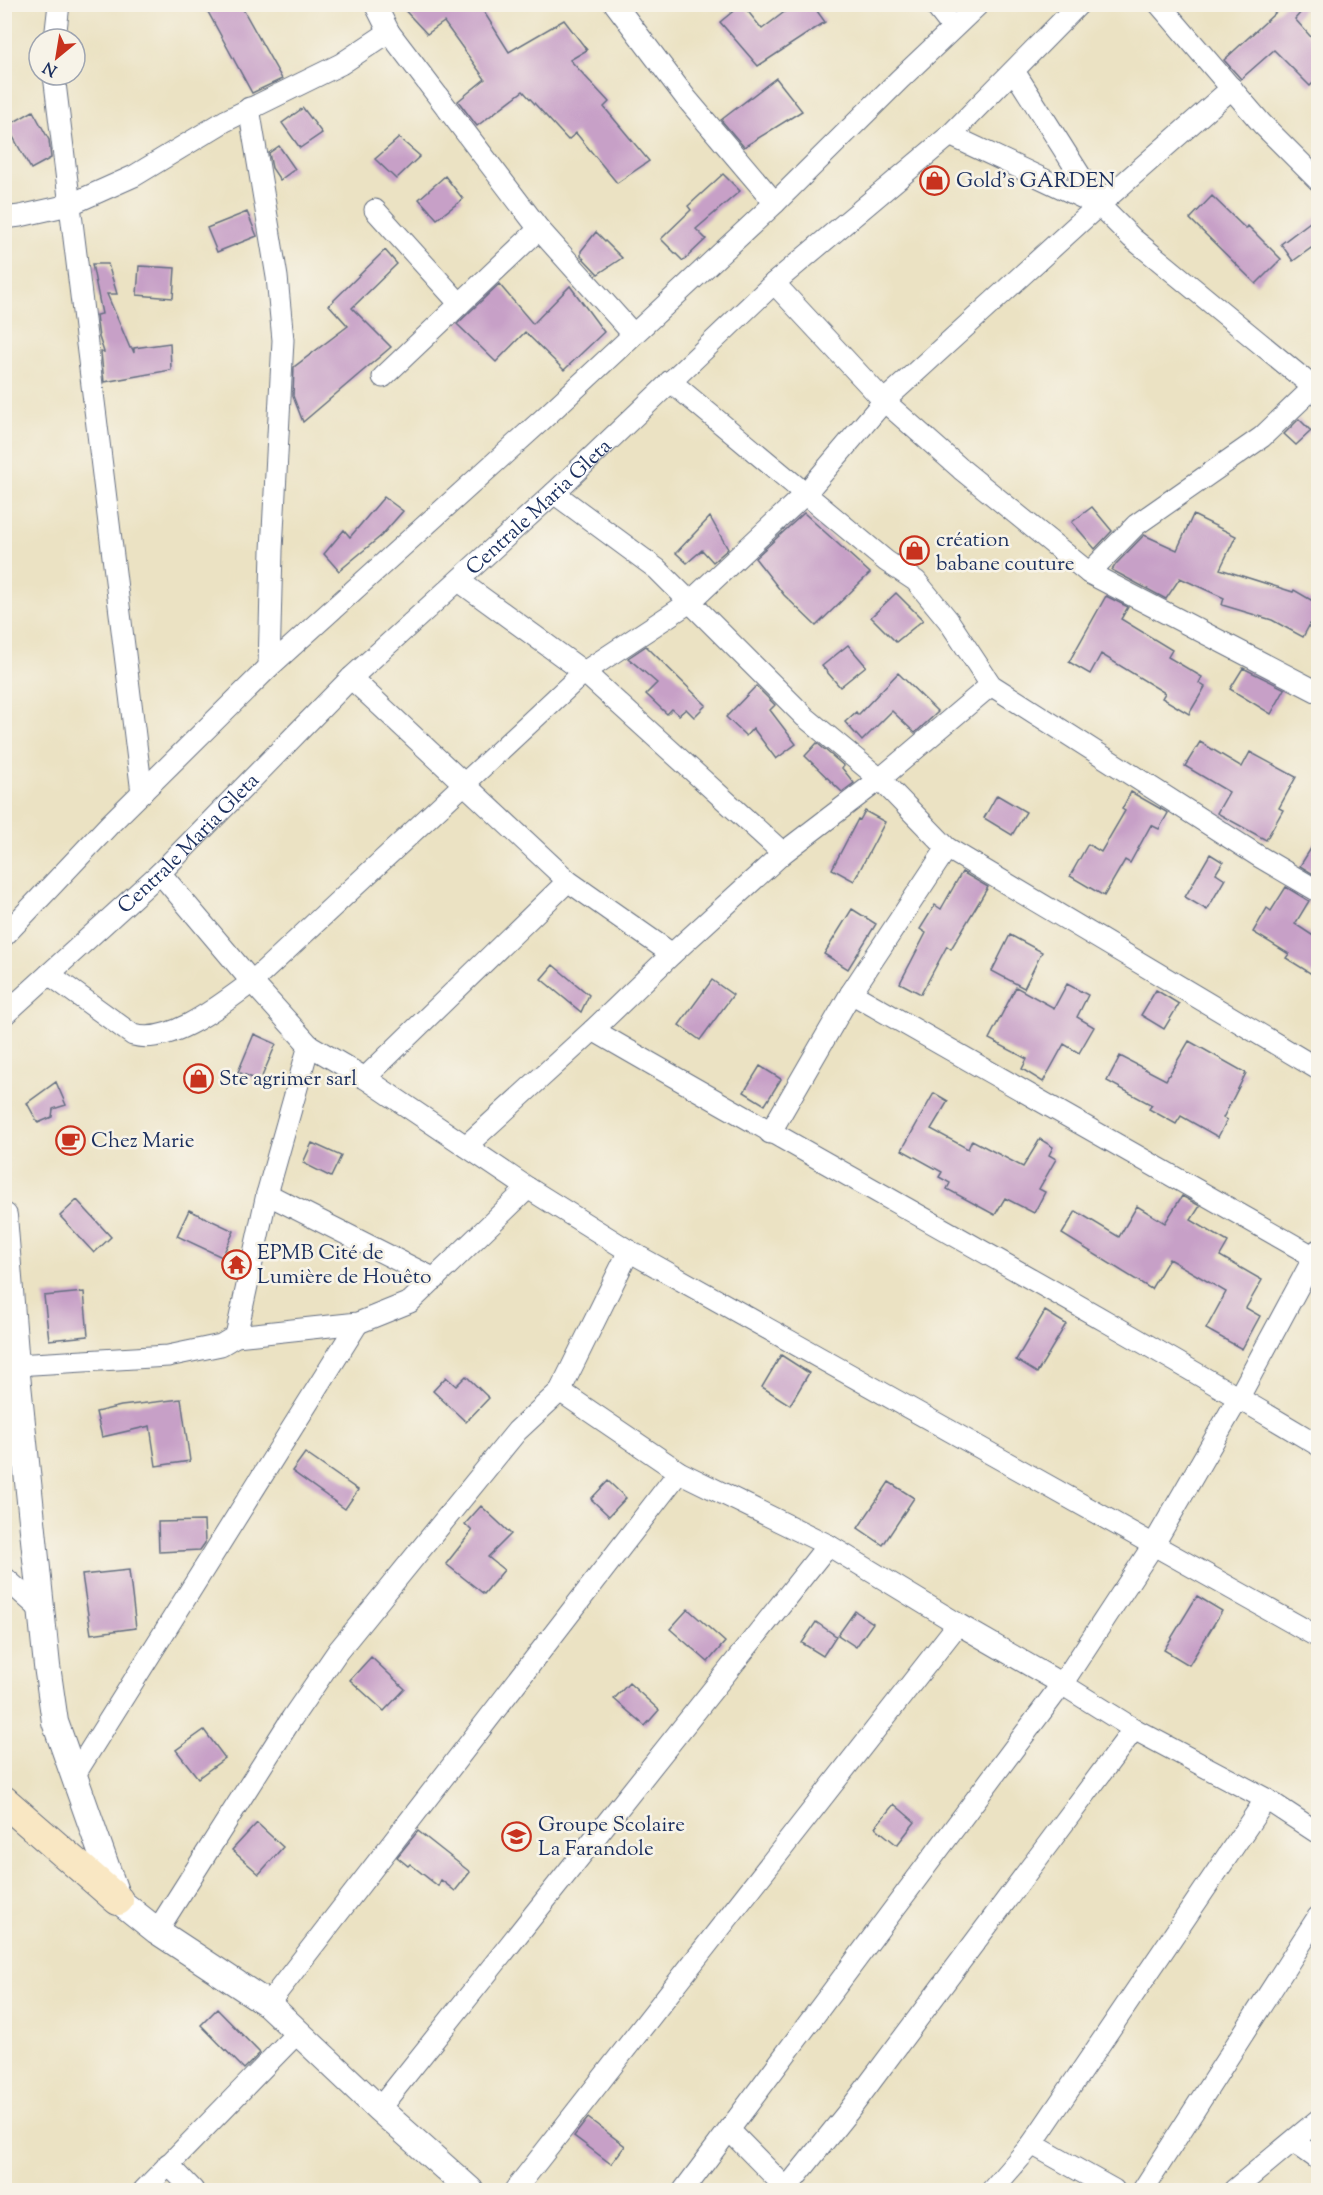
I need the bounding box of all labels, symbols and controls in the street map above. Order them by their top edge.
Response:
north arrow [27,27,87,87]
text: N [39,55,62,81]
shop icon: Gold's GARDEN [919,164,951,196]
place label: Gold's GARDEN [956,167,1115,197]
street label: Centrale Maria Gleta [460,432,620,583]
place label: création babane couture [936,526,1075,580]
shop icon: création babane couture [899,535,931,567]
street label: Centrale Maria Gleta [112,767,267,922]
shop icon: Ste agrimer sarl [182,1062,214,1094]
place label: Ste agrimer sarl [219,1065,357,1095]
cafe icon: Chez Marie [54,1124,86,1156]
place label: Chez Marie [91,1127,194,1157]
place label: EPMB Cité de Lumière de Houêto [257,1239,431,1293]
temple icon: EPMB Cité de Lumière de Houêto [220,1248,252,1280]
place label: Groupe Scolaire La Farandole [538,1811,685,1865]
school or university icon: Groupe Scolaire La Farandole [501,1820,533,1852]

